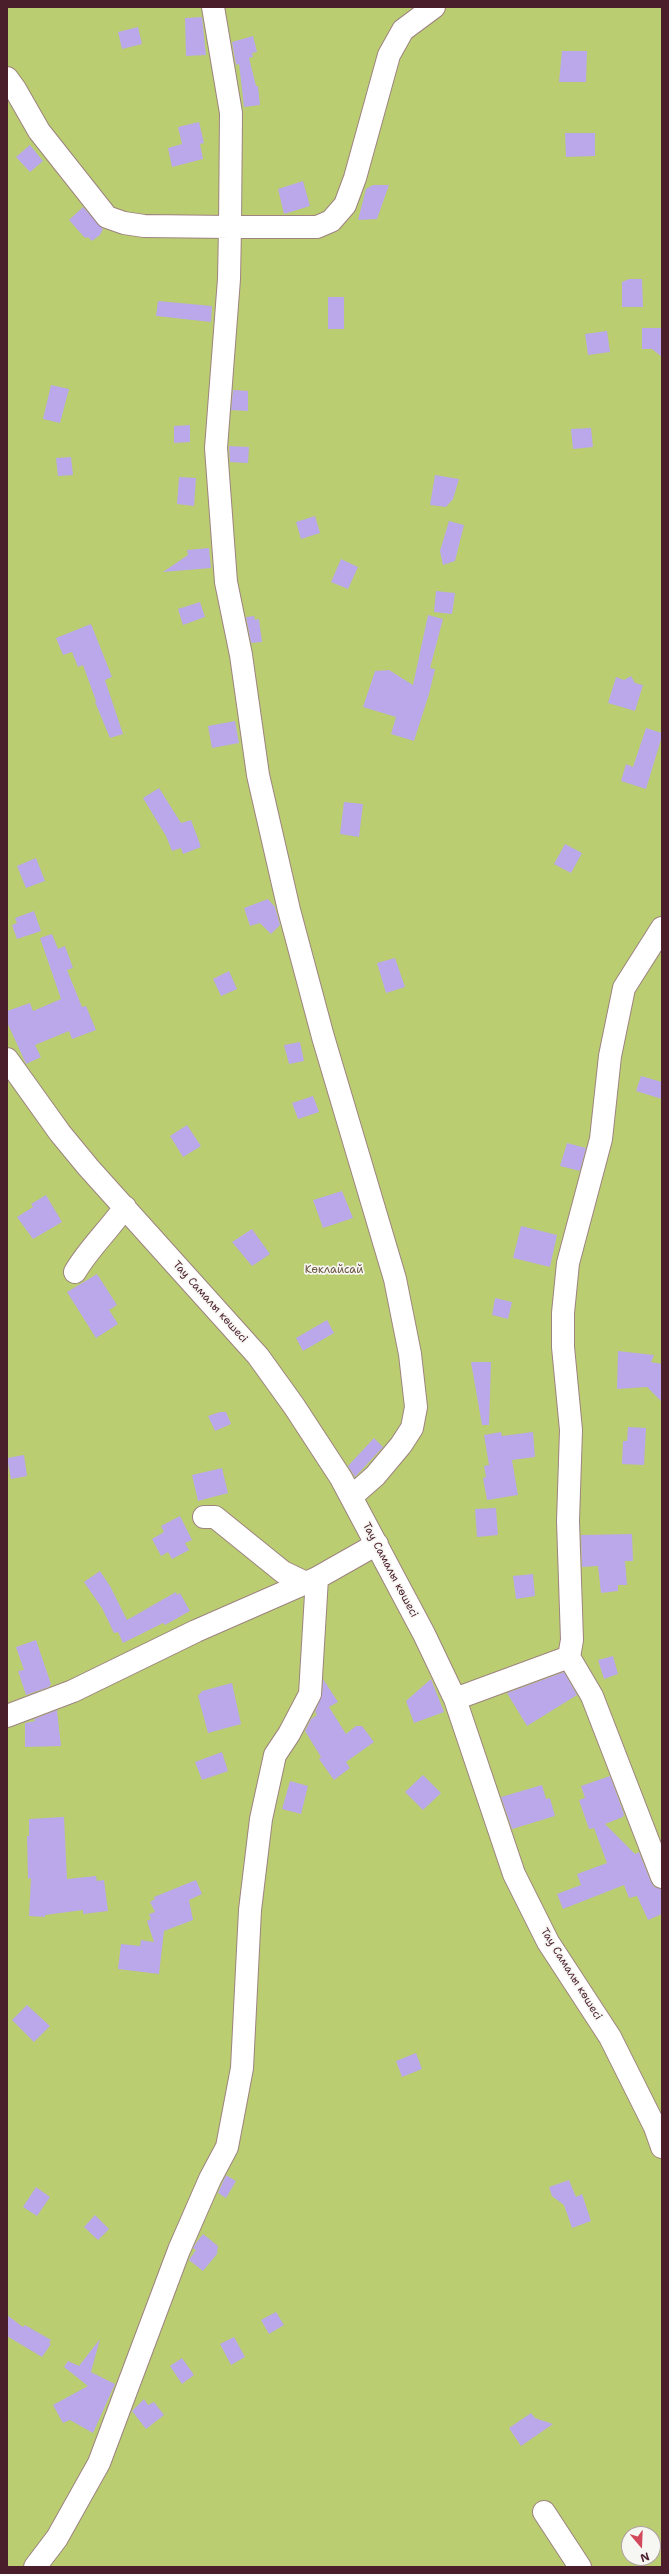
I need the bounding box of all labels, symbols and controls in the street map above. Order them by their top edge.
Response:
street label: Тау Самалы көшесі [170,1258,250,1346]
park label: Көклайсай [305,1263,363,1277]
street label: Тау Самалы көшесі [359,1520,421,1620]
street label: Тау Самалы көшесі [537,1926,605,2022]
north arrow [621,2526,661,2566]
text: N [638,2548,651,2565]

